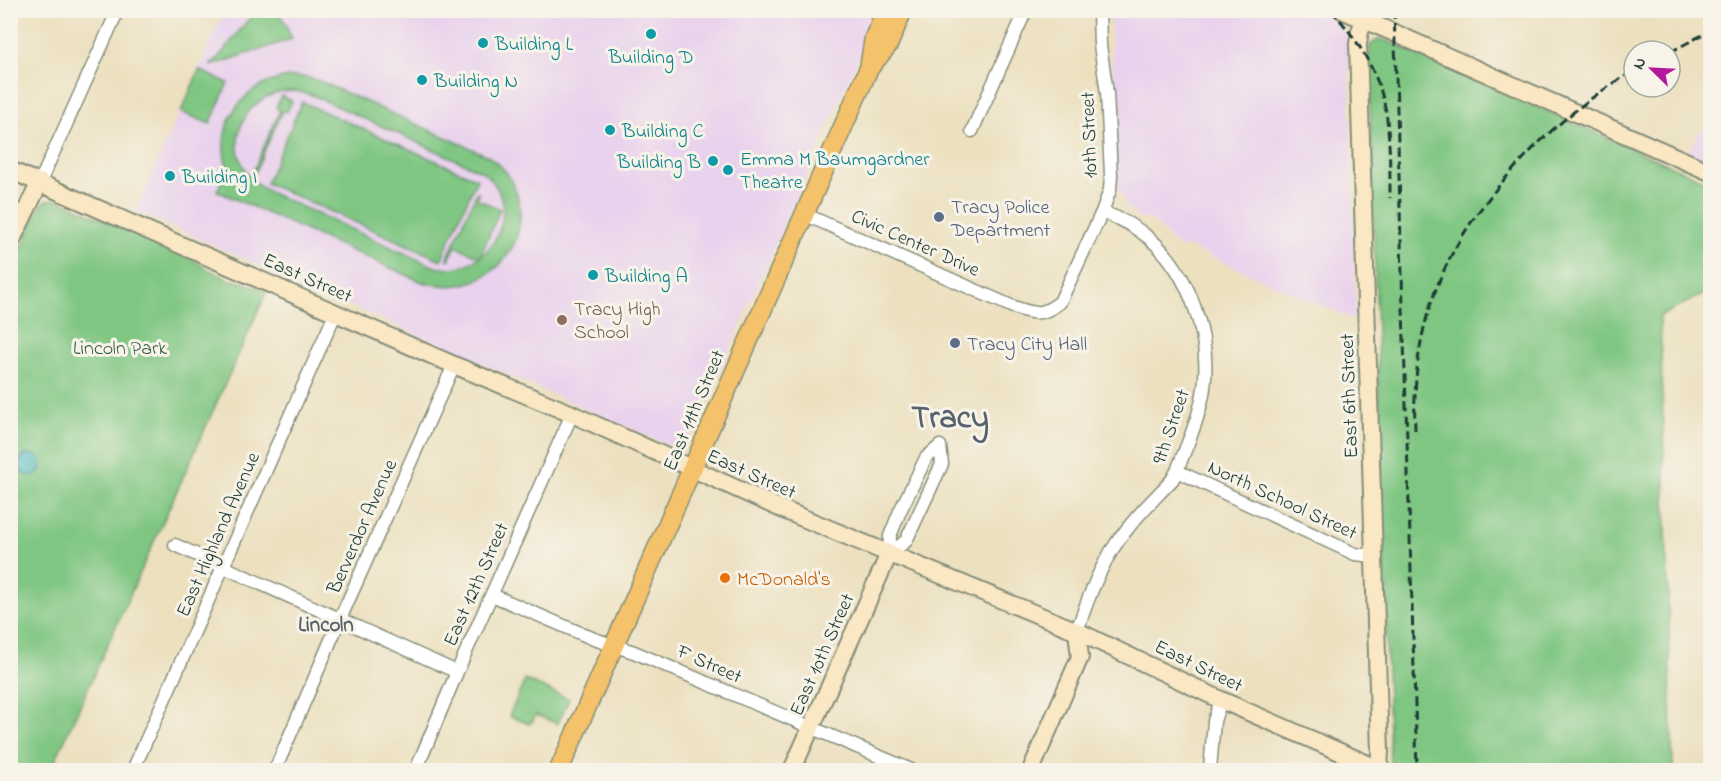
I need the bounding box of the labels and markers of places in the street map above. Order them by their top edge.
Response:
marker: Building D [644,27,658,41]
place label: Building L [494,31,573,61]
marker: Building L [476,36,490,50]
place label: Building D [607,44,694,74]
place label: Building N [433,68,518,98]
marker: Building N [415,73,429,87]
place label: Building C [621,118,703,148]
marker: Building C [603,123,617,137]
place label: Emma M Baumgardner Theatre [740,146,930,198]
place label: Building B [616,149,701,179]
marker: Building B [706,154,720,168]
marker: Emma M Baumgardner Theatre [721,163,735,177]
place label: Building I [181,164,257,194]
marker: Building I [163,169,177,183]
place label: Tracy Police Department [950,194,1051,246]
marker: Tracy Police Department [932,210,946,224]
place label: Building A [604,263,688,293]
marker: Building A [586,268,600,282]
place label: Tracy High School [574,296,660,348]
marker: Tracy High School [555,313,569,327]
place label: Tracy City Hall [967,331,1087,360]
marker: Tracy City Hall [948,336,962,350]
place label: McDonald's [737,566,831,595]
marker: McDonald's [718,571,732,585]

